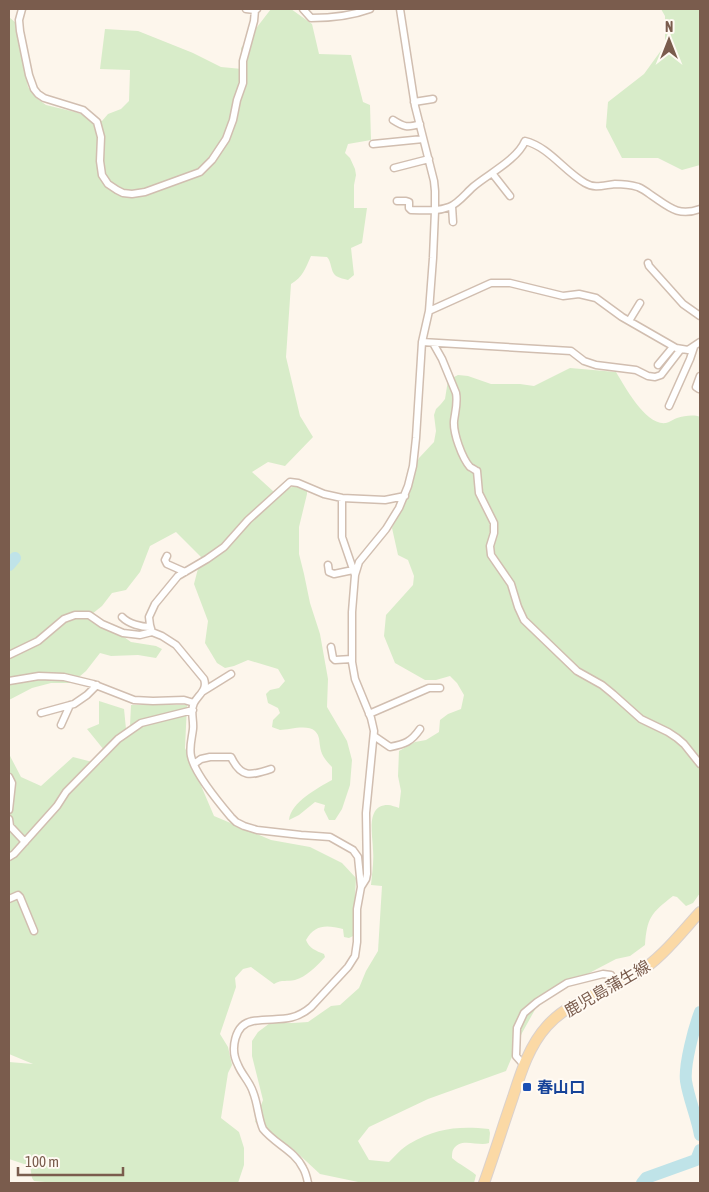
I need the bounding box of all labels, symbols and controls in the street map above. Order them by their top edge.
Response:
north arrow [644,15,694,65]
text: N [665,19,673,35]
street label: 鹿児島蒲生線 [561,956,653,1020]
place label: 春山口 [537,1078,585,1096]
marker: 春山口 [521,1081,533,1093]
scale bar [18,1144,122,1176]
text: 100 m [25,1153,59,1170]

